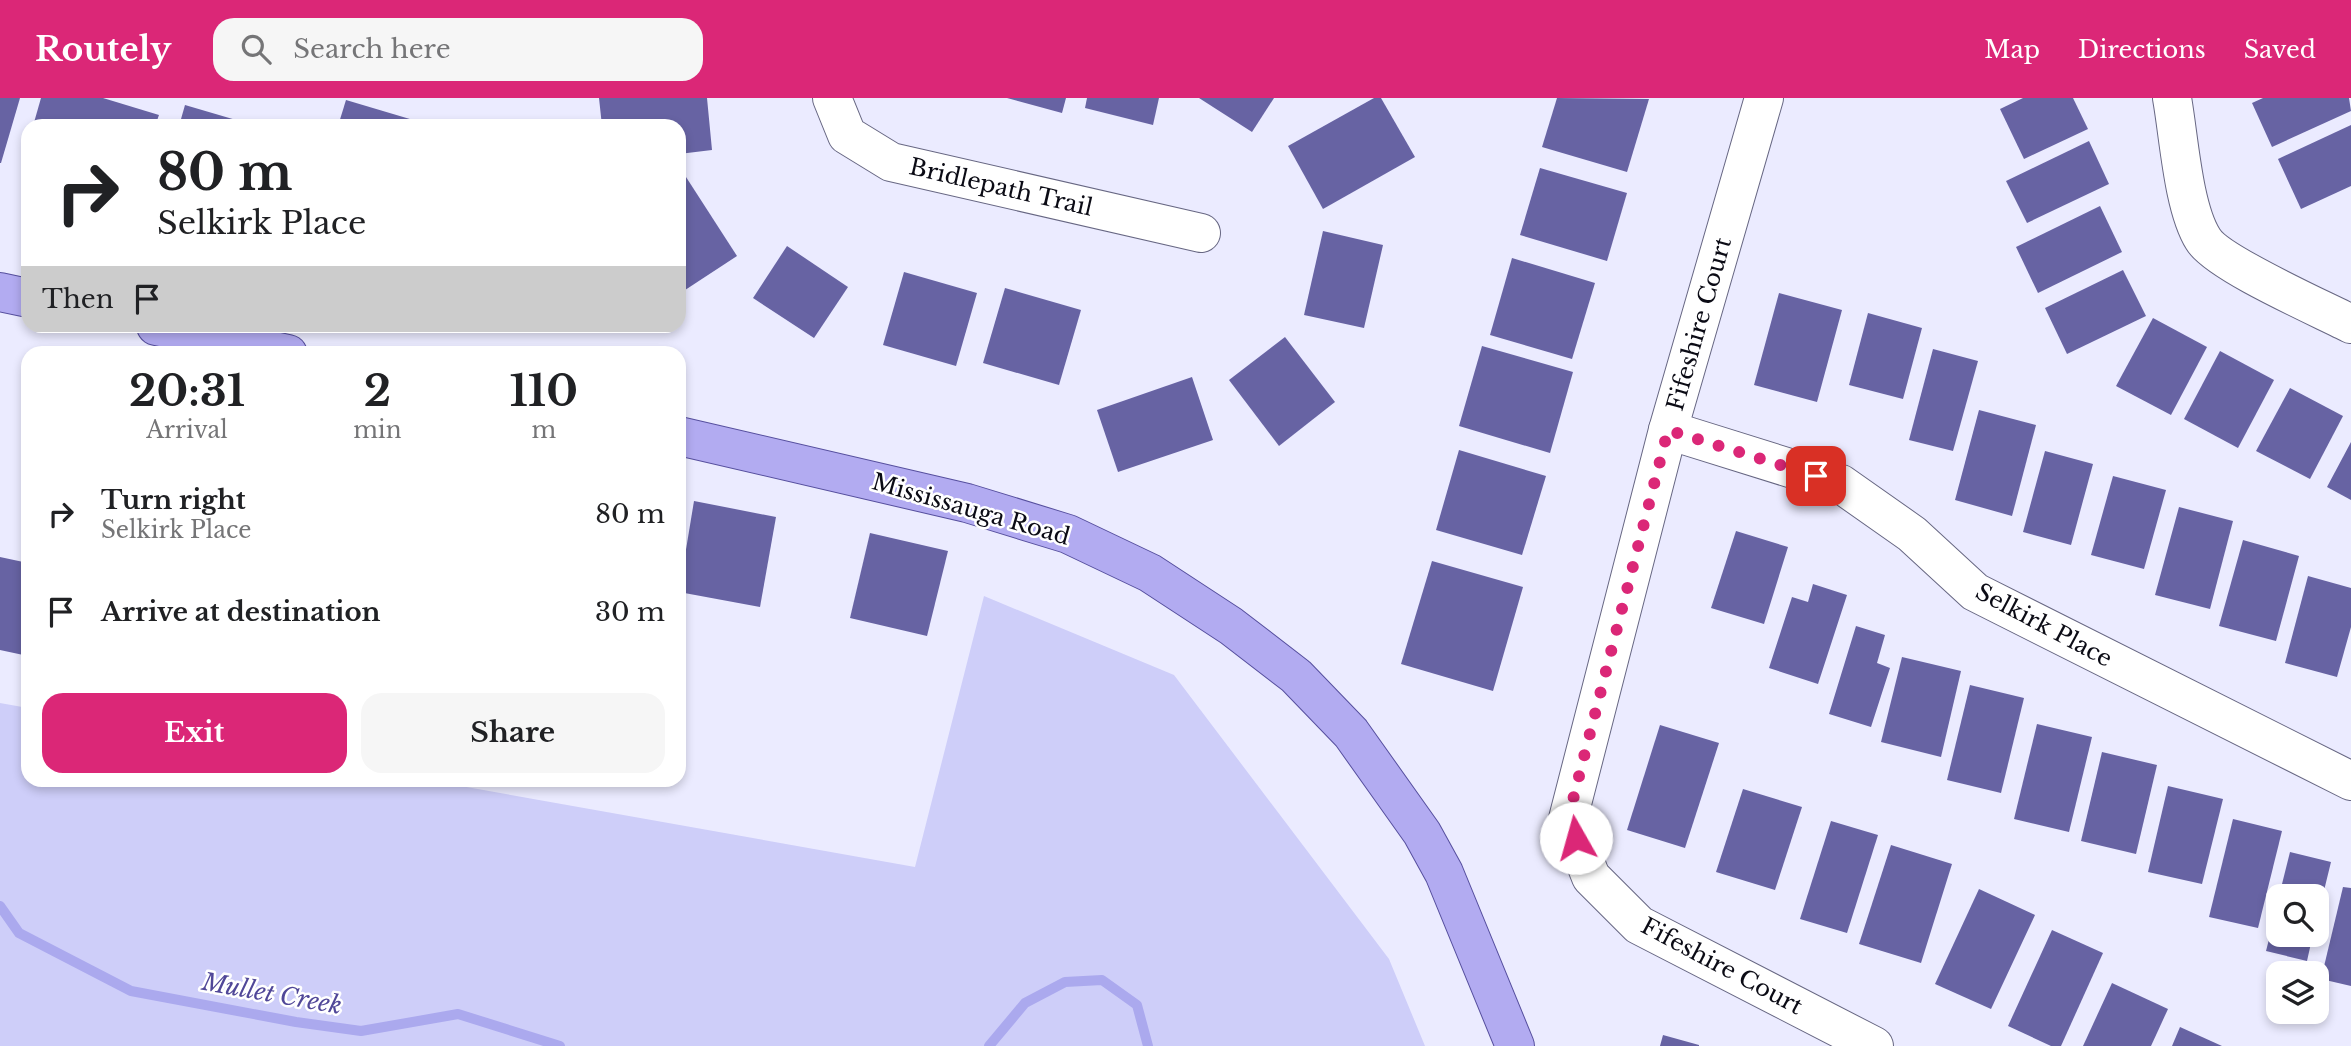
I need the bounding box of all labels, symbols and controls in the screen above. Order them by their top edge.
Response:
search box [213,18,703,81]
text: Routely [35,29,171,70]
icon: search [237,30,275,68]
text: Search here [293,33,451,65]
text: Map [1984,35,2040,64]
text: Directions [2078,35,2206,64]
text: Saved [2244,35,2316,64]
text: 80 m [157,142,292,203]
icon: right [42,147,133,238]
street label: Bridlepath Trail [907,152,1095,222]
text: Selkirk Place [157,203,366,243]
street label: Fifeshire Court [1661,234,1737,414]
icon: arrive [128,280,166,318]
text: Then [42,283,114,315]
text: 20:31 [129,365,245,417]
text: 2 [364,365,391,417]
text: 110 [510,365,578,417]
text: Arrival [146,416,228,444]
text: min [353,416,402,444]
text: m [531,416,556,444]
pin [1786,446,1846,506]
icon: arrive [1797,457,1835,495]
street label: Mississauga Road [869,467,1073,551]
text: Turn right [101,484,246,516]
icon: right [42,495,80,533]
text: 80 m [595,498,665,530]
text: Selkirk Place [101,516,251,544]
street label: Selkirk Place [1971,577,2117,673]
icon: arrive [42,593,80,631]
text: Arrive at destination [101,596,381,628]
text: 30 m [595,596,665,628]
button: Exit [42,693,347,773]
button: Share [361,693,665,773]
position arrow [1539,801,1613,875]
map controls [2266,884,2329,1024]
button: search [2266,884,2329,947]
street label: Fifeshire Court [1636,912,1808,1020]
button: layers [2266,961,2329,1024]
water label: Mullet Creek [199,967,344,1020]

